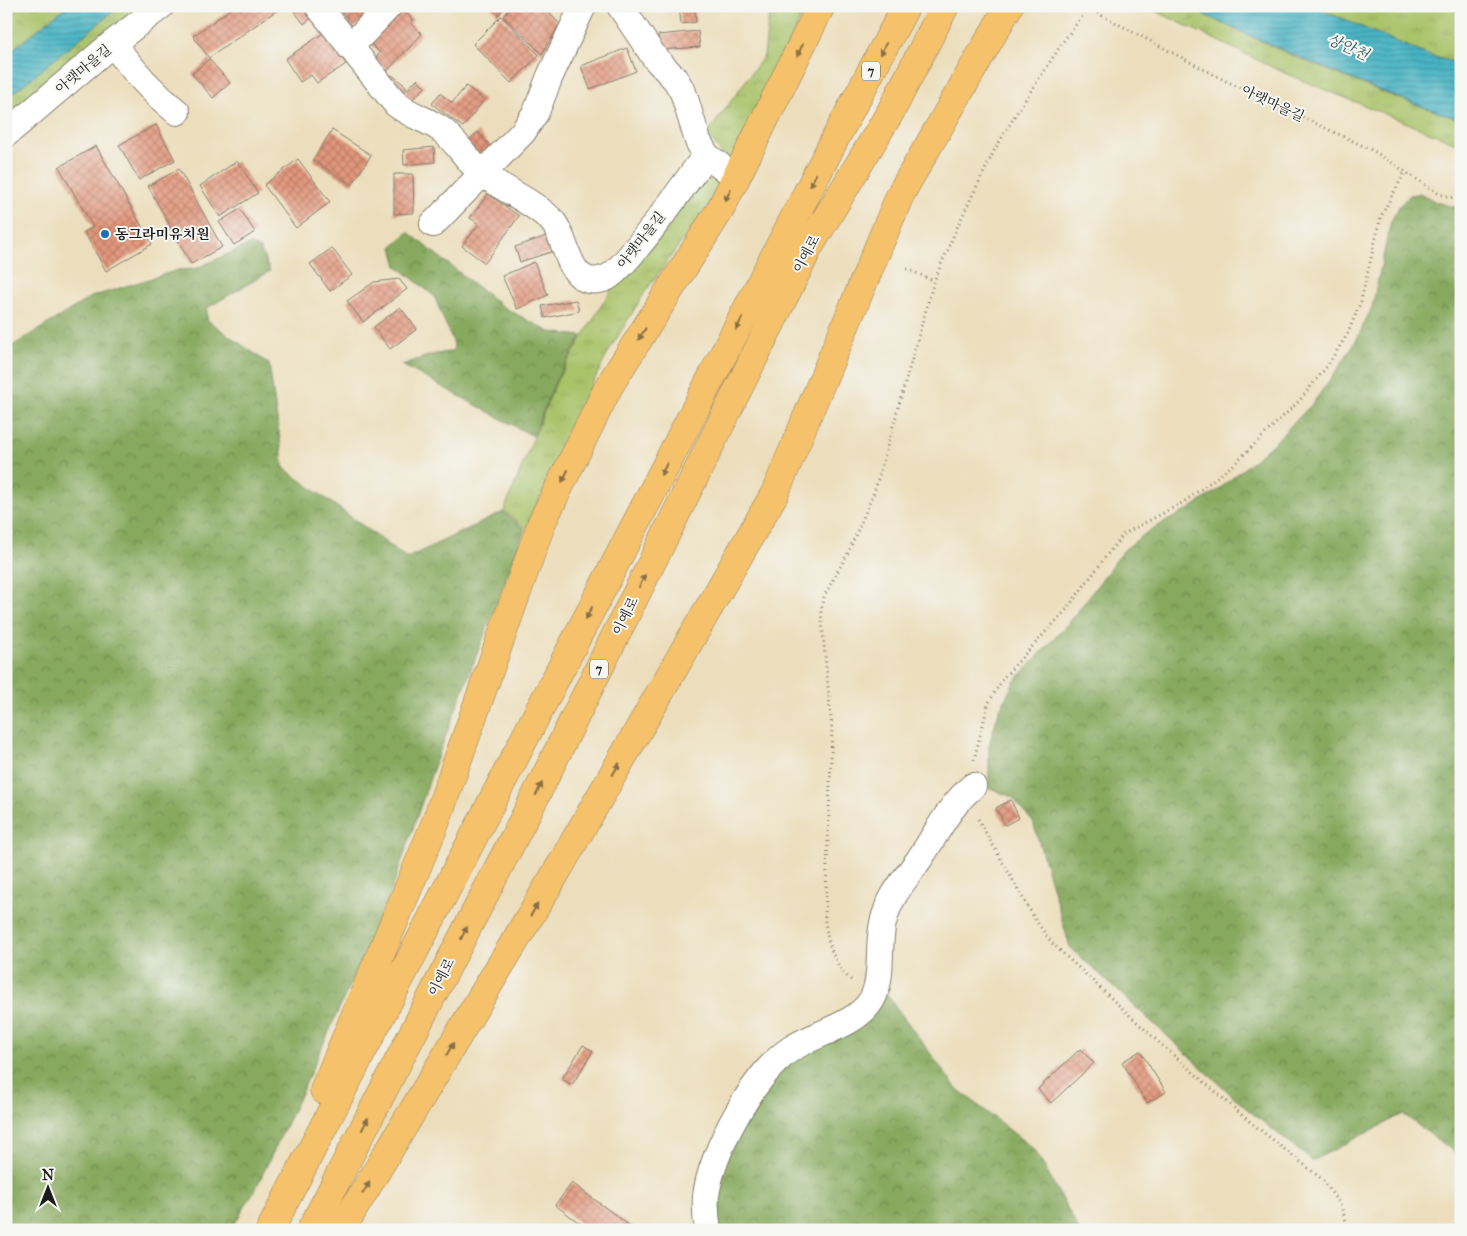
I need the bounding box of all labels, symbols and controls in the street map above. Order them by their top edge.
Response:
water label: 상안천 [1324,30,1373,65]
street label: 아랫마을길 [52,41,115,98]
one-way arrow [879,42,887,56]
one-way arrow [796,43,804,57]
road number: 7 [862,61,880,80]
street label: 아랫마을길 [1239,81,1307,125]
one-way arrow [809,173,817,187]
one-way arrow [723,188,732,203]
street label: 아랫마을길 [614,208,669,272]
place label: 동그라미유치원 [115,226,210,243]
marker: 동그라미유치원 [99,228,111,240]
street label: 이예로 [789,232,824,276]
one-way arrow [735,317,743,332]
one-way arrow [638,327,647,340]
one-way arrow [660,461,668,476]
one-way arrow [560,469,568,483]
one-way arrow [638,574,646,588]
street label: 이예로 [609,594,642,638]
one-way arrow [585,606,593,620]
road number: 7 [590,660,608,679]
one-way arrow [611,763,620,776]
one-way arrow [535,782,543,796]
one-way arrow [529,903,538,916]
one-way arrow [460,926,468,941]
street label: 이예로 [425,955,458,999]
one-way arrow [445,1042,454,1055]
one-way arrow [361,1117,369,1132]
north arrow [22,1164,72,1214]
text: N [42,1167,54,1184]
one-way arrow [362,1182,371,1195]

